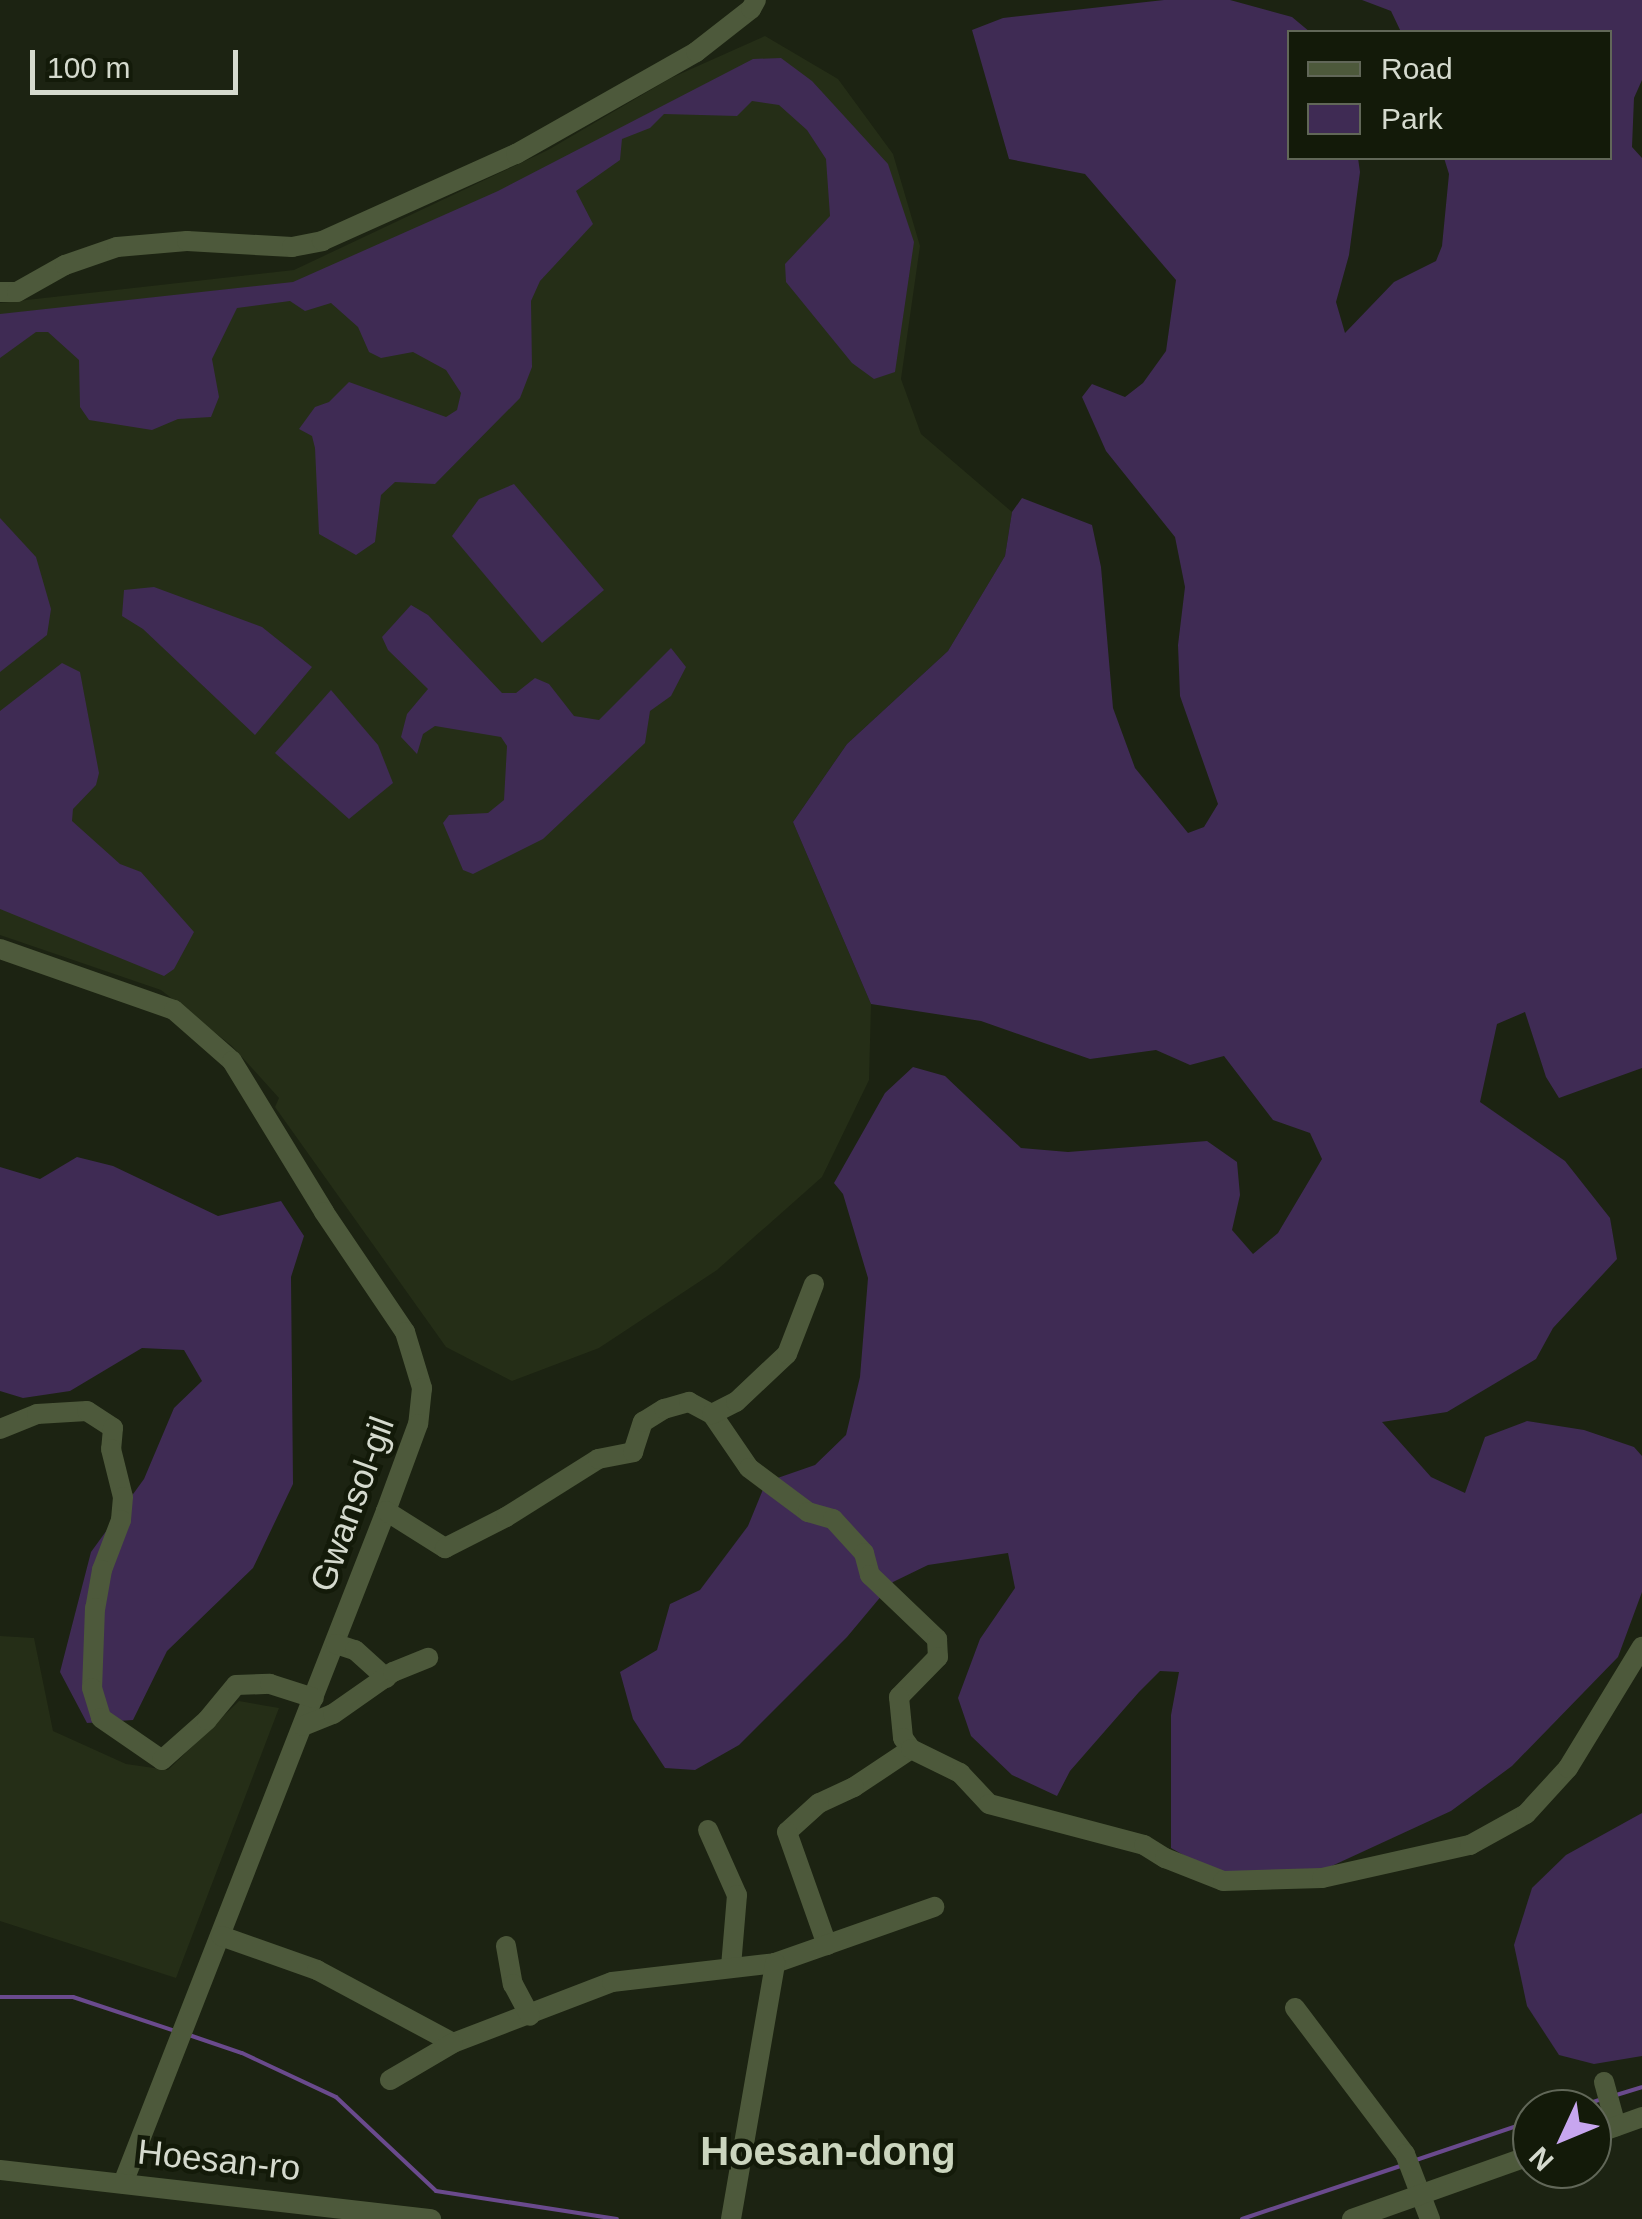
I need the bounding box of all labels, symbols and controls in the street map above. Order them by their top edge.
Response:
scale bar [35,30,242,92]
legend [1287,30,1612,160]
text: 100 m [47,51,130,84]
text: Road [1381,52,1453,85]
text: Park [1381,102,1443,135]
street label: Gwansol-gil [301,1411,403,1597]
north arrow [1512,2089,1612,2189]
district label: Hoesan-dong [700,2127,956,2175]
street label: Hoesan-ro [136,2131,302,2189]
text: N [1523,2141,1560,2177]

